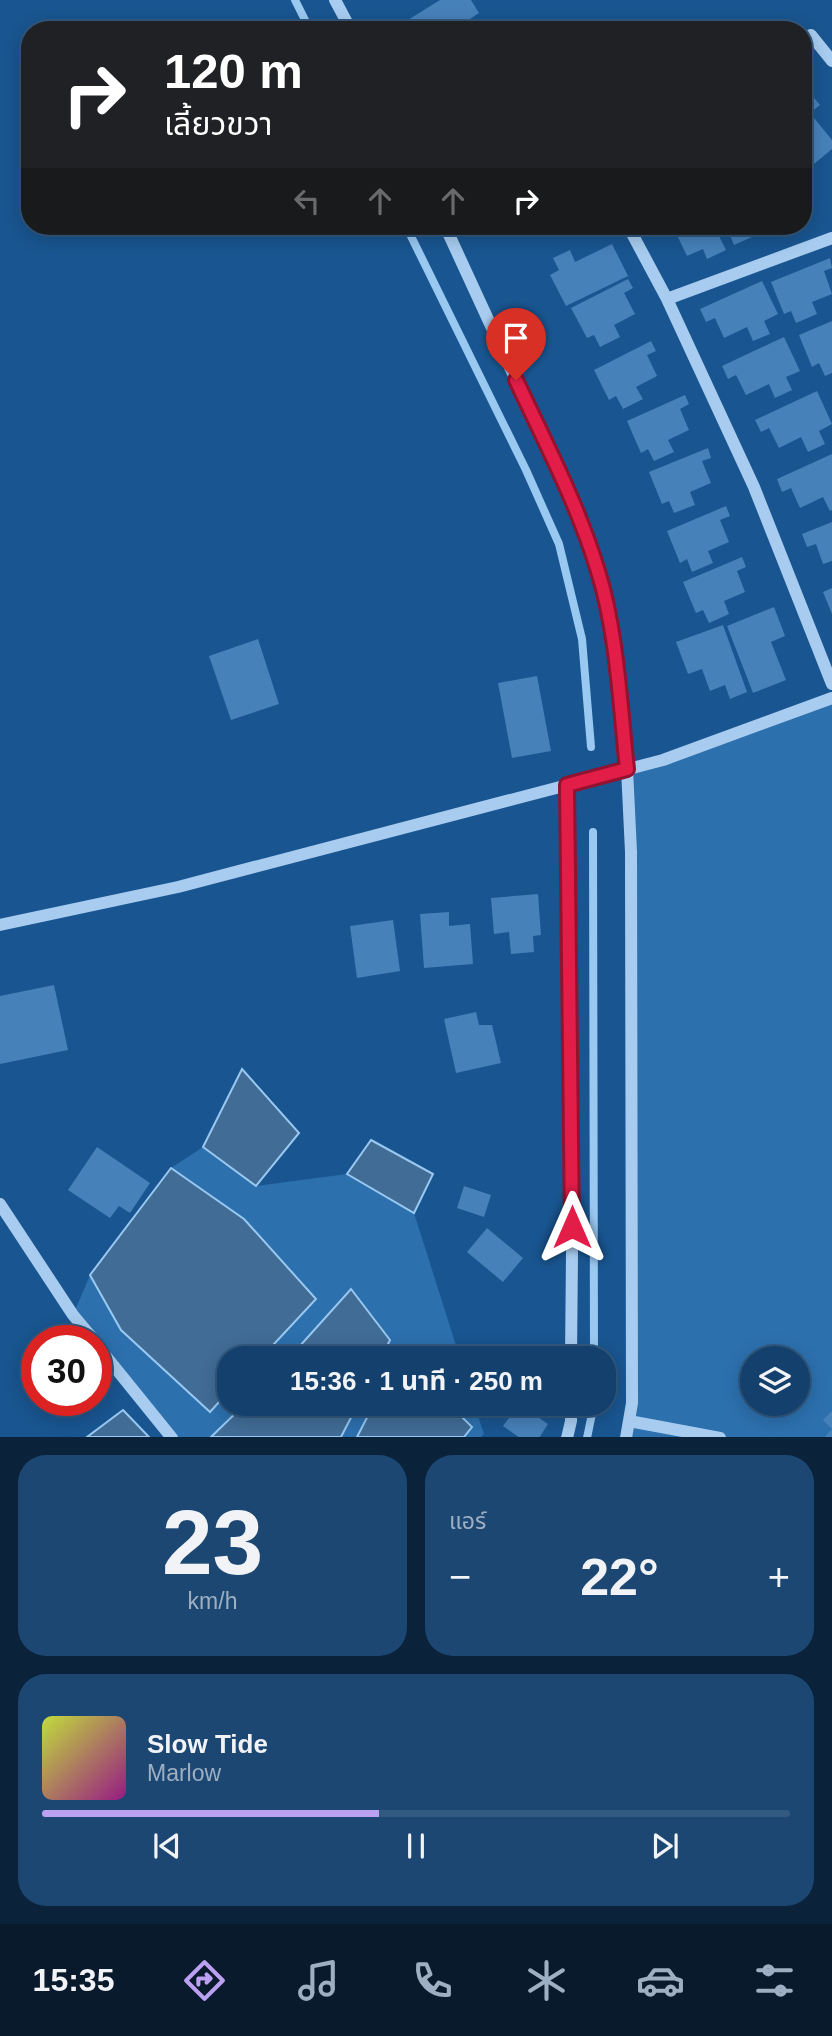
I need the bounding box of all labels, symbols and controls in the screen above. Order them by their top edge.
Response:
text: 120 m [164,44,303,98]
icon: right [49,49,140,140]
text: เลี้ยวขวา [164,106,272,142]
icon: left [288,182,326,220]
icon: ahead [361,182,399,220]
icon: ahead [434,182,472,220]
icon: right [507,182,545,220]
pin [486,308,546,380]
icon: arrive [497,319,535,357]
position arrow [535,1190,609,1264]
speed limit sign: 30 [21,1325,112,1416]
map controls [740,1346,810,1416]
button: layers [740,1346,810,1416]
text: 15:36 · 1 นาที · 250 m [290,1366,543,1396]
text: 23 [162,1492,263,1593]
text: แอร์ [449,1508,486,1534]
text: 22° [580,1548,659,1606]
text: − [449,1556,471,1598]
text: + [768,1556,790,1598]
text: km/h [188,1588,237,1614]
text: Slow Tide [147,1729,268,1759]
text: Marlow [147,1760,221,1786]
icon: previous [148,1827,186,1865]
icon: pause [397,1827,435,1865]
icon: next [646,1827,684,1865]
icon: directions [180,1956,229,2005]
icon: music [294,1956,343,2005]
icon: phone [408,1956,457,2005]
icon: climate [522,1956,571,2005]
icon: car [636,1956,685,2005]
icon: filters [750,1956,799,2005]
text: 15:35 [33,1962,114,1998]

